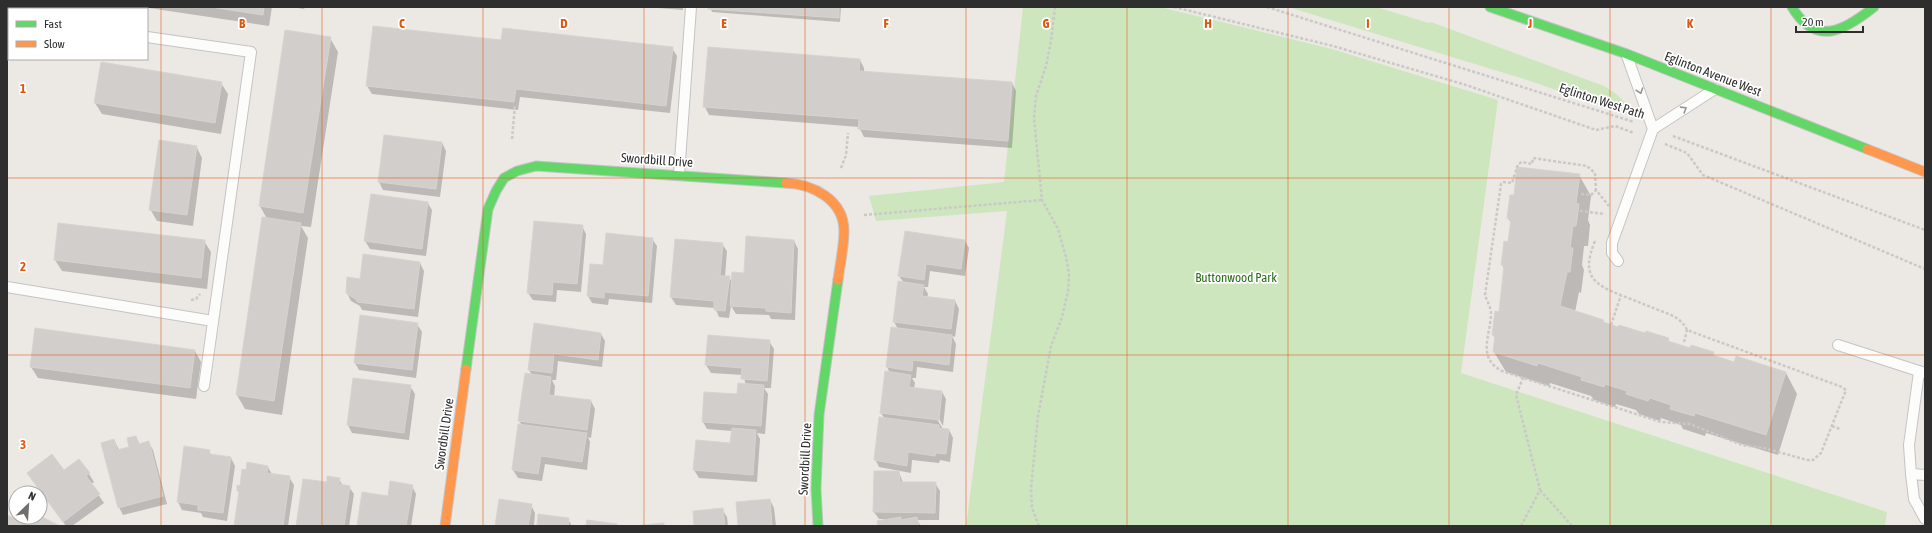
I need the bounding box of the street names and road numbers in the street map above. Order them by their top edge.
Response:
street label: Eglinton Avenue West [1662,49,1764,99]
street label: Eglinton West Path [1557,80,1647,122]
street label: Swordbill Drive [621,150,694,170]
street label: Swordbill Drive [432,397,456,471]
street label: Swordbill Drive [796,422,814,495]

